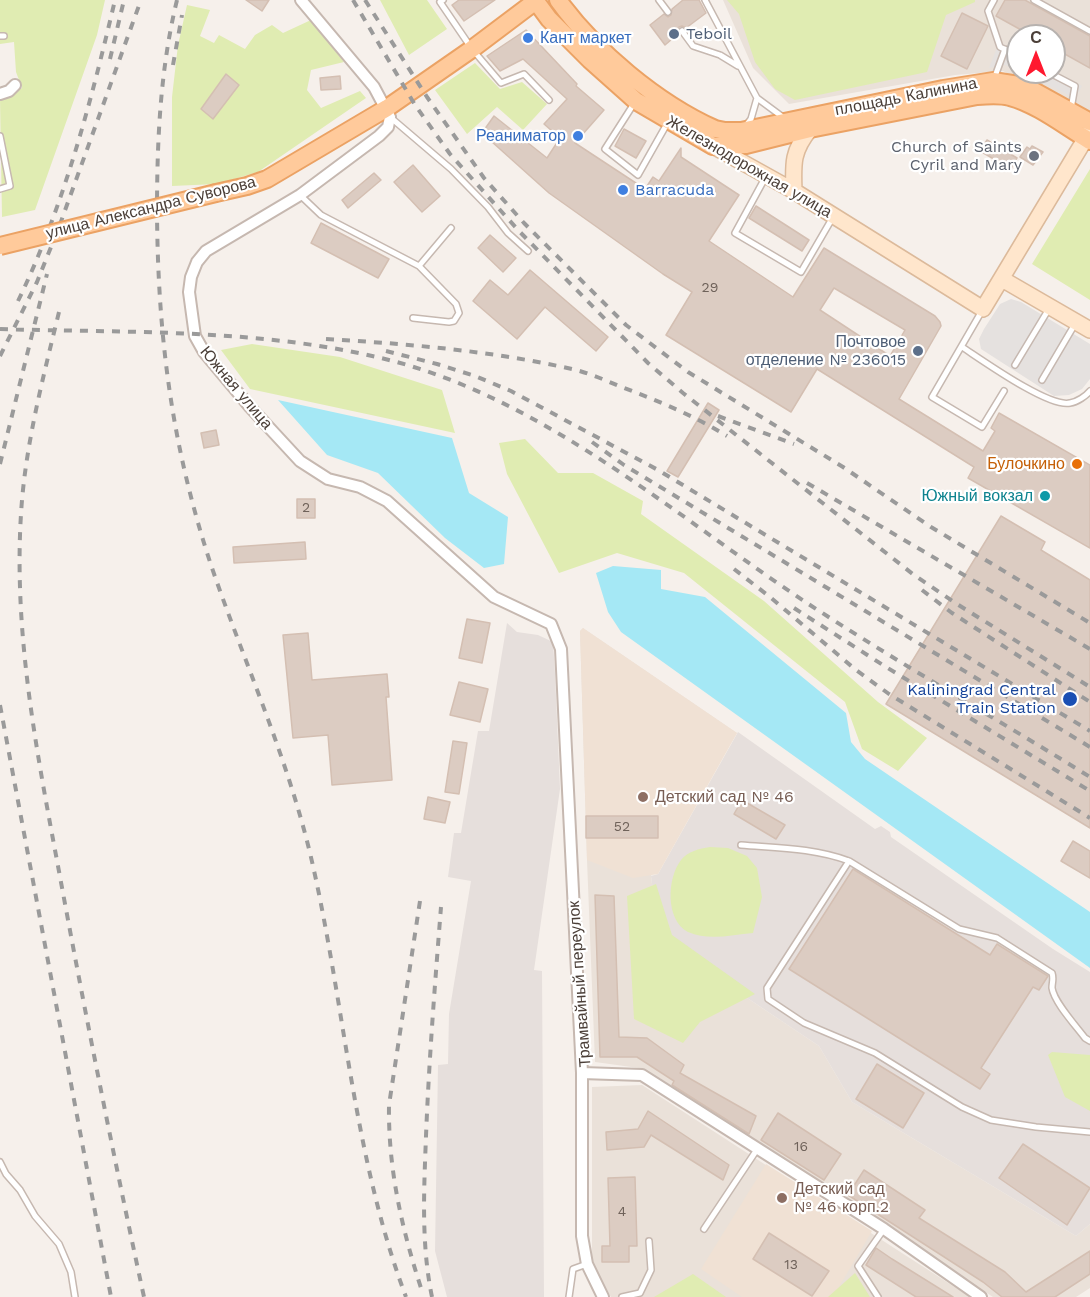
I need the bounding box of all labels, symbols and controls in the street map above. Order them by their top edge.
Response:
place label: Teboil [686,24,732,44]
north arrow [1006,24,1066,84]
marker: Teboil [667,27,681,41]
place label: Кант маркет [540,28,632,48]
text: С [1030,28,1042,47]
marker: Кант маркет [521,31,535,45]
street label: площадь Калинина [833,74,979,120]
street label: Железнодорожная улица [663,112,835,222]
place label: Реаниматор [476,126,566,146]
marker: Реаниматор [571,129,585,143]
place label: Church of Saints Cyril and Mary [891,137,1022,175]
marker: Church of Saints Cyril and Mary [1027,149,1041,163]
street label: улица Александра Суворова [44,173,258,243]
place label: Barracuda [635,180,714,200]
marker: Barracuda [616,183,630,197]
house number: 29 [702,280,718,296]
place label: Почтовое отделение № 236015 [746,332,906,370]
street label: Южная улица [196,342,276,434]
marker: Почтовое отделение № 236015 [911,344,925,358]
place label: Булочкино [987,454,1065,474]
marker: Булочкино [1070,457,1084,471]
place label: Южный вокзал [921,486,1033,506]
marker: Южный вокзал [1038,489,1052,503]
house number: 2 [302,500,310,516]
place label: Kaliningrad Central Train Station [907,680,1056,718]
marker: Kaliningrad Central Train Station [1061,690,1079,708]
place label: Детский сад № 46 [655,787,794,807]
marker: Детский сад № 46 [636,790,650,804]
house number: 52 [614,819,630,835]
street label: Трамвайный переулок [565,900,595,1068]
house number: 16 [794,1139,808,1155]
place label: Детский сад № 46 корп.2 [794,1179,889,1217]
marker: Детский сад № 46 корп.2 [775,1191,789,1205]
house number: 4 [618,1204,626,1220]
house number: 13 [784,1257,798,1273]

